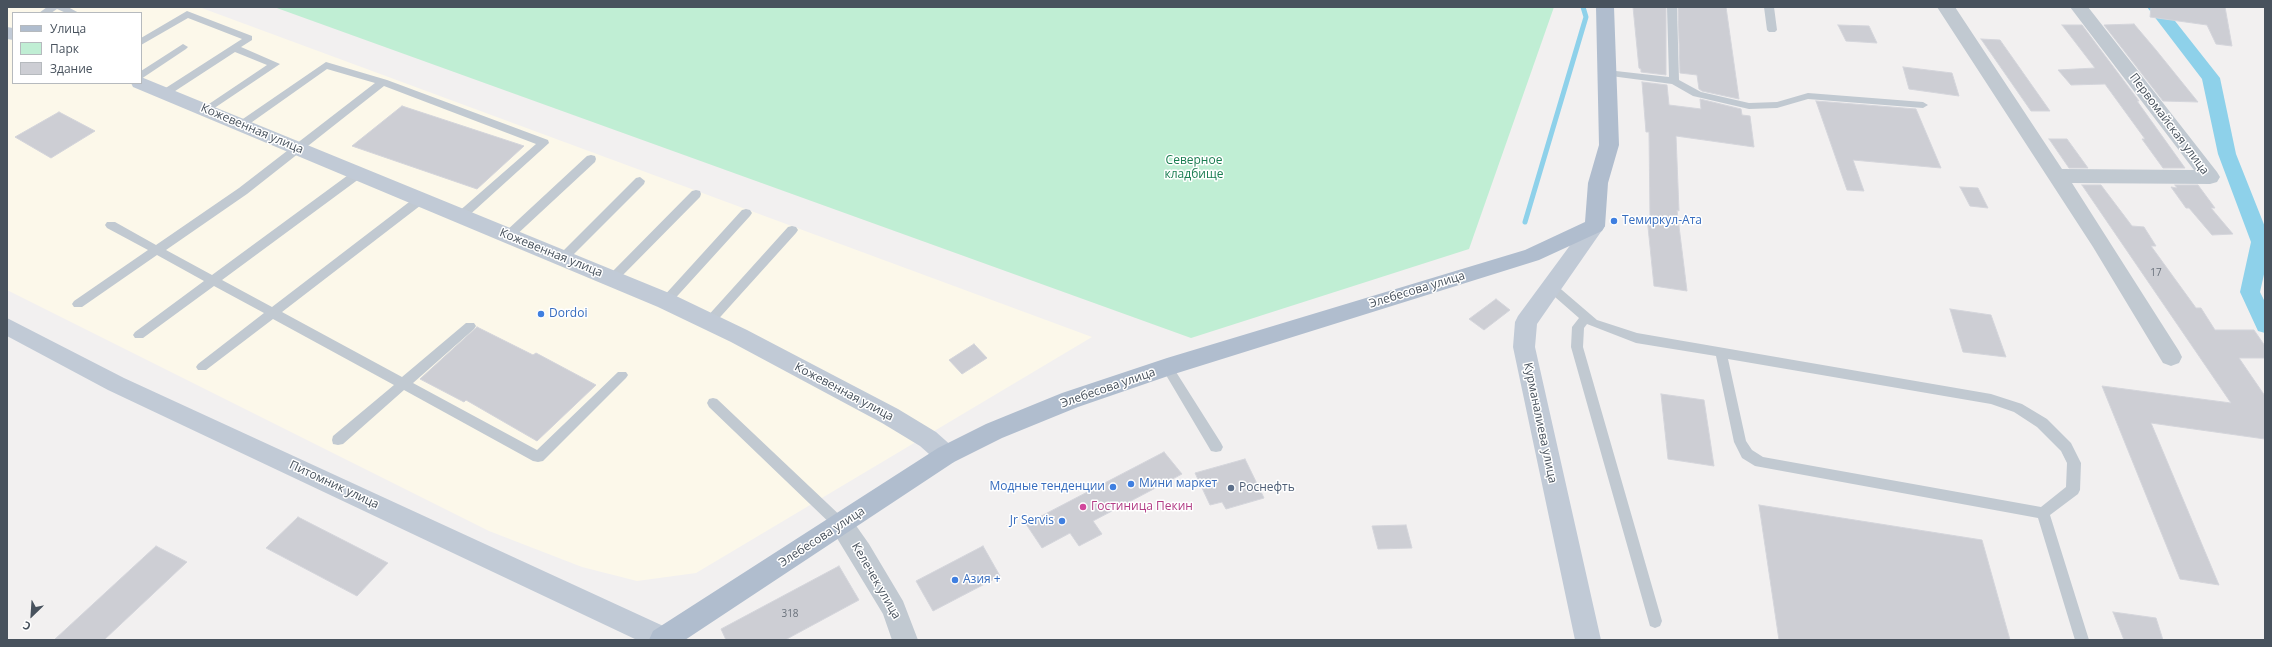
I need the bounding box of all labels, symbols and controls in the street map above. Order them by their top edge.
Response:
legend [12,12,142,84]
text: Улица [50,20,86,37]
text: Парк [50,40,79,57]
text: Здание [50,60,93,77]
street label: Первомайская улица [2126,71,2212,177]
street label: Кожевенная улица [199,101,305,157]
park label: Северное кладбище [1165,154,1223,182]
place label: Темиркул-Ата [1622,214,1702,228]
marker: Темиркул-Ата [1609,216,1619,226]
street label: Кожевенная улица [497,226,605,280]
house number: 17 [2150,267,2162,279]
street label: Элебесова улица [1367,269,1467,311]
place label: Dordoi [549,307,587,321]
marker: Dordoi [536,309,546,319]
street label: Кожевенная улица [792,360,896,424]
street label: Курманалиева улица [1520,361,1560,485]
street label: Элебесова улица [1059,365,1157,411]
street label: Питомник улица [287,458,381,512]
place label: Мини маркет [1139,477,1217,491]
marker: Мини маркет [1126,479,1136,489]
place label: Модные тенденции [989,480,1105,494]
place label: Роснефть [1239,481,1295,495]
marker: Модные тенденции [1108,482,1118,492]
marker: Роснефть [1226,483,1236,493]
place label: Гостиница Пекин [1091,500,1193,514]
marker: Гостиница Пекин [1078,502,1088,512]
street label: Элебесова улица [776,504,868,570]
place label: Jr Servis [1010,514,1054,528]
marker: Jr Servis [1057,516,1067,526]
street label: Келечек улица [848,540,904,622]
place label: Азия + [963,573,1001,587]
marker: Азия + [950,575,960,585]
north arrow [12,595,52,635]
house number: 318 [781,608,799,620]
text: С [20,618,33,635]

